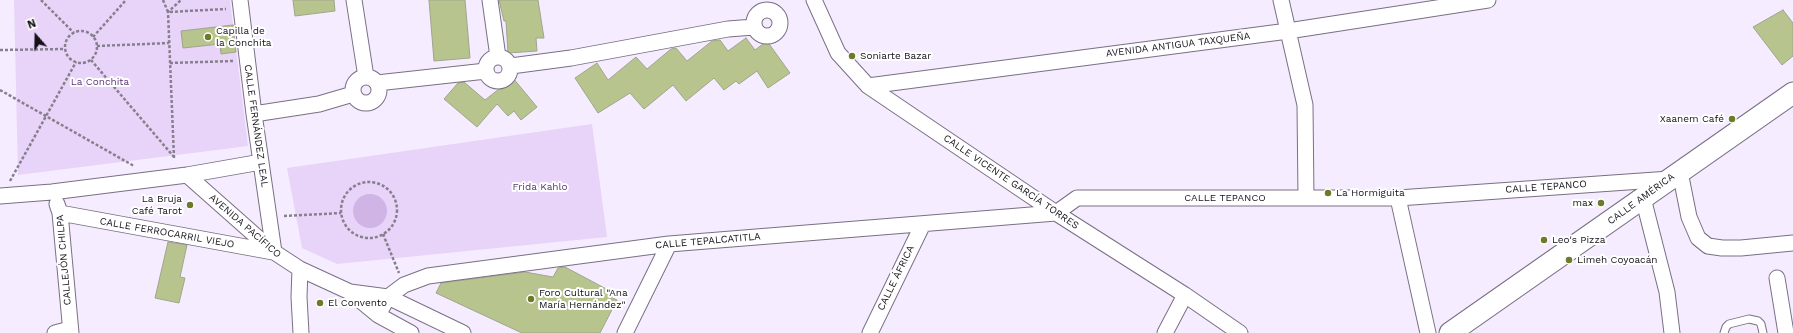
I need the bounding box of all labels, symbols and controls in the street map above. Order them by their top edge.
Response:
north arrow [16,16,56,56]
text: N [26,17,38,32]
place label: Capilla de la Conchita [216,25,271,48]
street label: AVENIDA ANTIGUA TAXQUEÑA [1105,30,1251,60]
marker: Capilla de la Conchita [203,32,213,42]
place label: Soniarte Bazar [860,50,931,62]
marker: Soniarte Bazar [847,51,857,61]
street label: CALLE FERNÁNDEZ LEAL [241,64,271,188]
park label: La Conchita [71,76,129,88]
place label: Xaanem Café [1660,113,1724,125]
marker: Xaanem Café [1727,114,1737,124]
street label: CALLE VICENTE GARCÍA TORRES [941,132,1081,232]
street label: CALLE AMÉRICA [1605,171,1677,227]
street label: CALLE TEPANCO [1505,178,1587,196]
park label: Frida Kahlo [512,181,568,193]
place label: La Hormiguita [1336,187,1405,199]
marker: La Hormiguita [1323,188,1333,198]
street label: AVENIDA PACÍFICO [207,191,283,261]
street label: CALLE TEPANCO [1184,192,1266,204]
place label: La Bruja Café Tarot [132,193,182,216]
place label: max [1572,197,1593,209]
marker: max [1596,198,1606,208]
marker: La Bruja Café Tarot [185,200,195,210]
street label: CALLEJÓN CHILPA [54,214,74,306]
street label: CALLE FERROCARRIL VIEJO [99,215,235,251]
street label: CALLE TEPALCATITLA [655,230,761,252]
place label: Leo's Pizza [1552,234,1605,246]
marker: Leo's Pizza [1539,235,1549,245]
street label: CALLE ÁFRICA [875,243,917,313]
place label: Limeh Coyoacán [1577,254,1658,266]
marker: Limeh Coyoacán [1564,255,1574,265]
place label: Foro Cultural "Ana María Hernández" [539,287,628,310]
marker: Foro Cultural "Ana María Hernández" [526,294,536,304]
place label: El Convento [328,297,387,309]
marker: El Convento [315,298,325,308]

